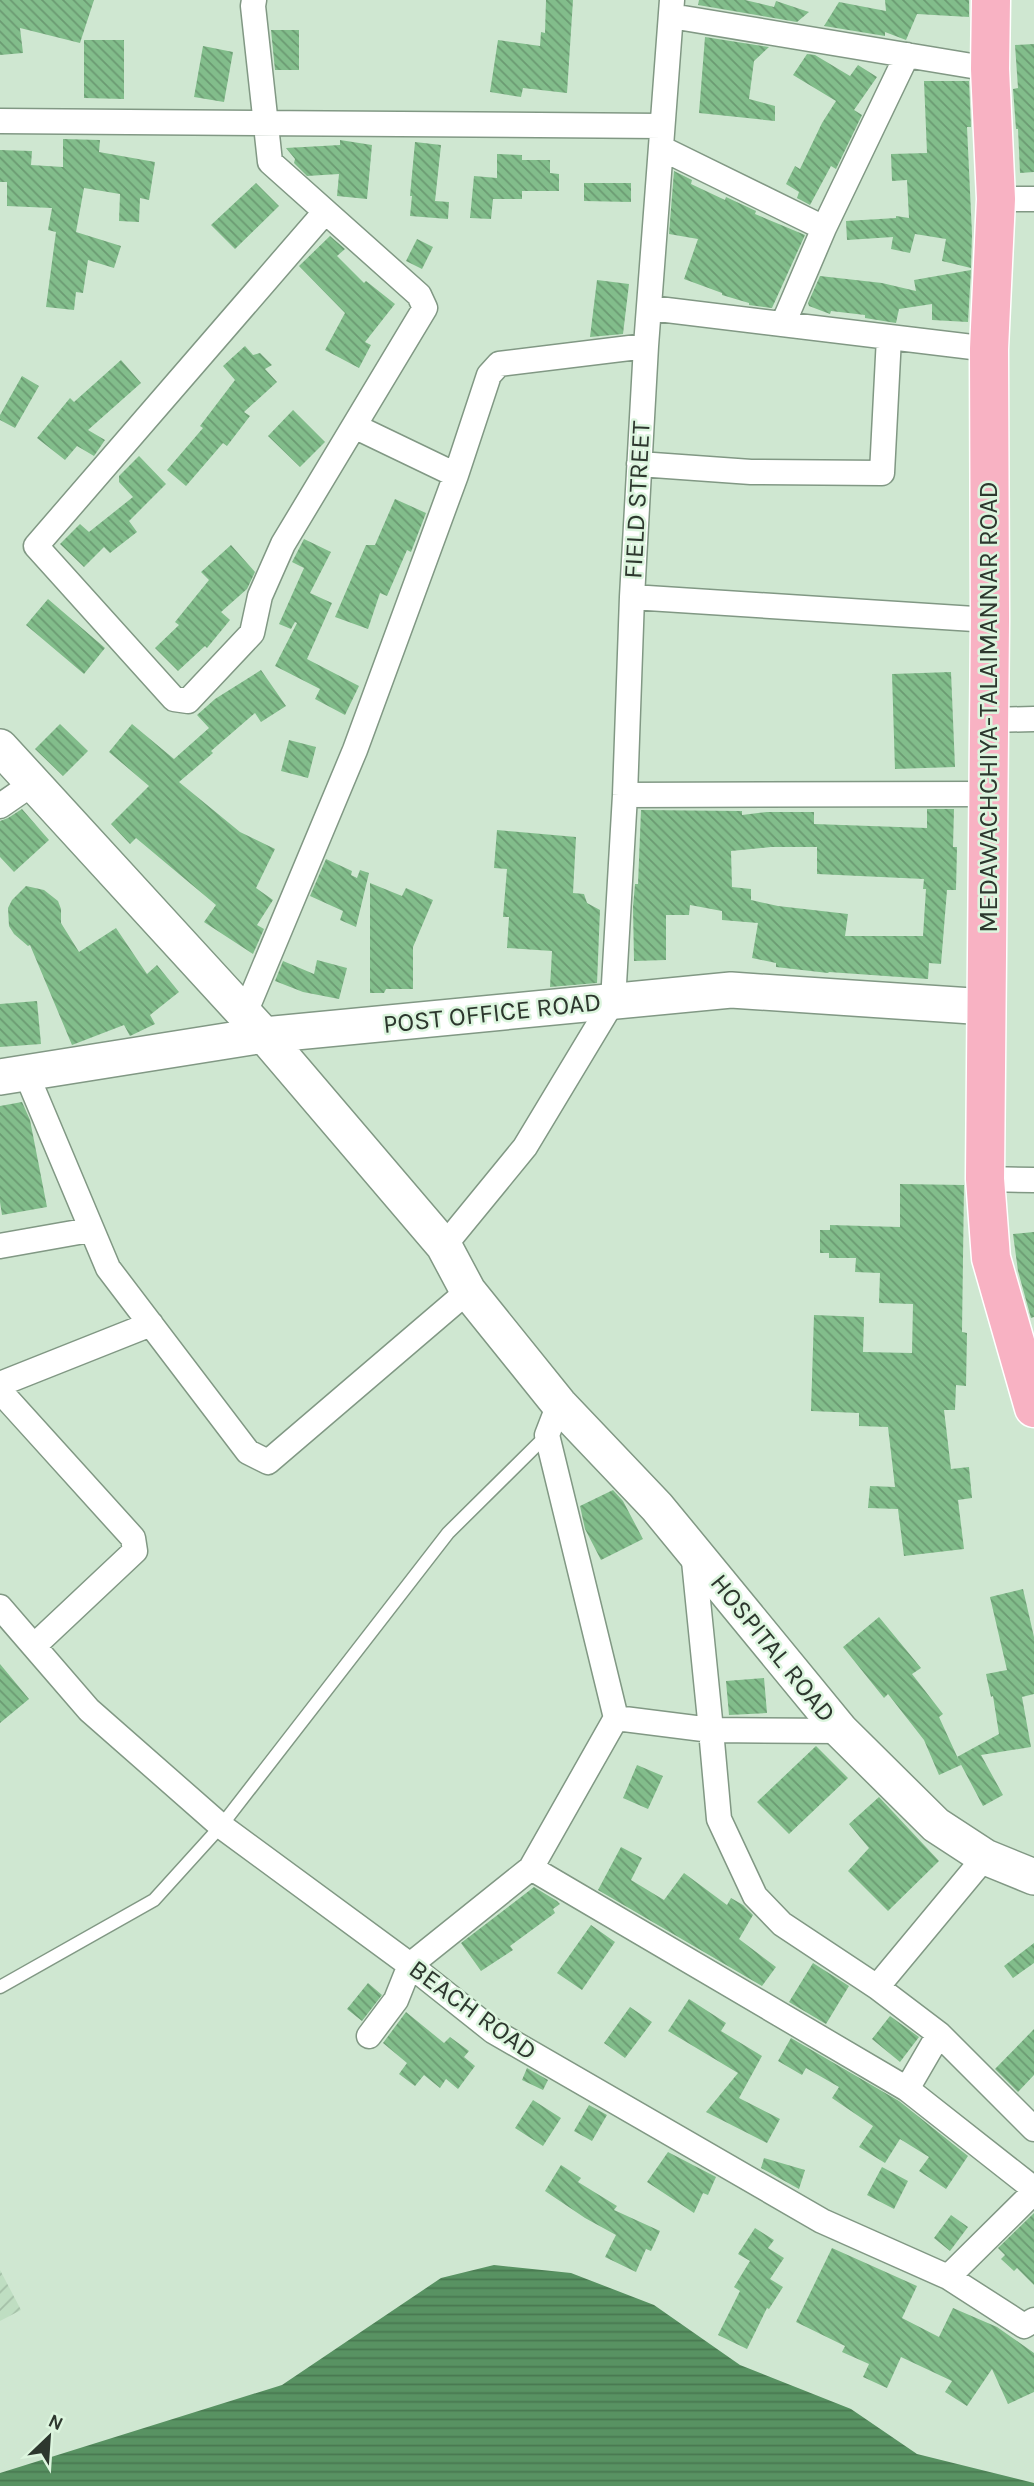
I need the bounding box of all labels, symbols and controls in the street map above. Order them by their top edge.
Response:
street label: FIELD STREET [617,420,657,580]
street label: MEDAWACHCHIYA-TALAIMANNAR ROAD [973,481,1004,933]
street label: POST OFFICE ROAD [382,986,602,1040]
street label: HOSPITAL ROAD [704,1568,842,1728]
street label: BEACH ROAD [403,1953,543,2067]
north arrow [14,2402,84,2472]
text: N [45,2410,67,2435]

